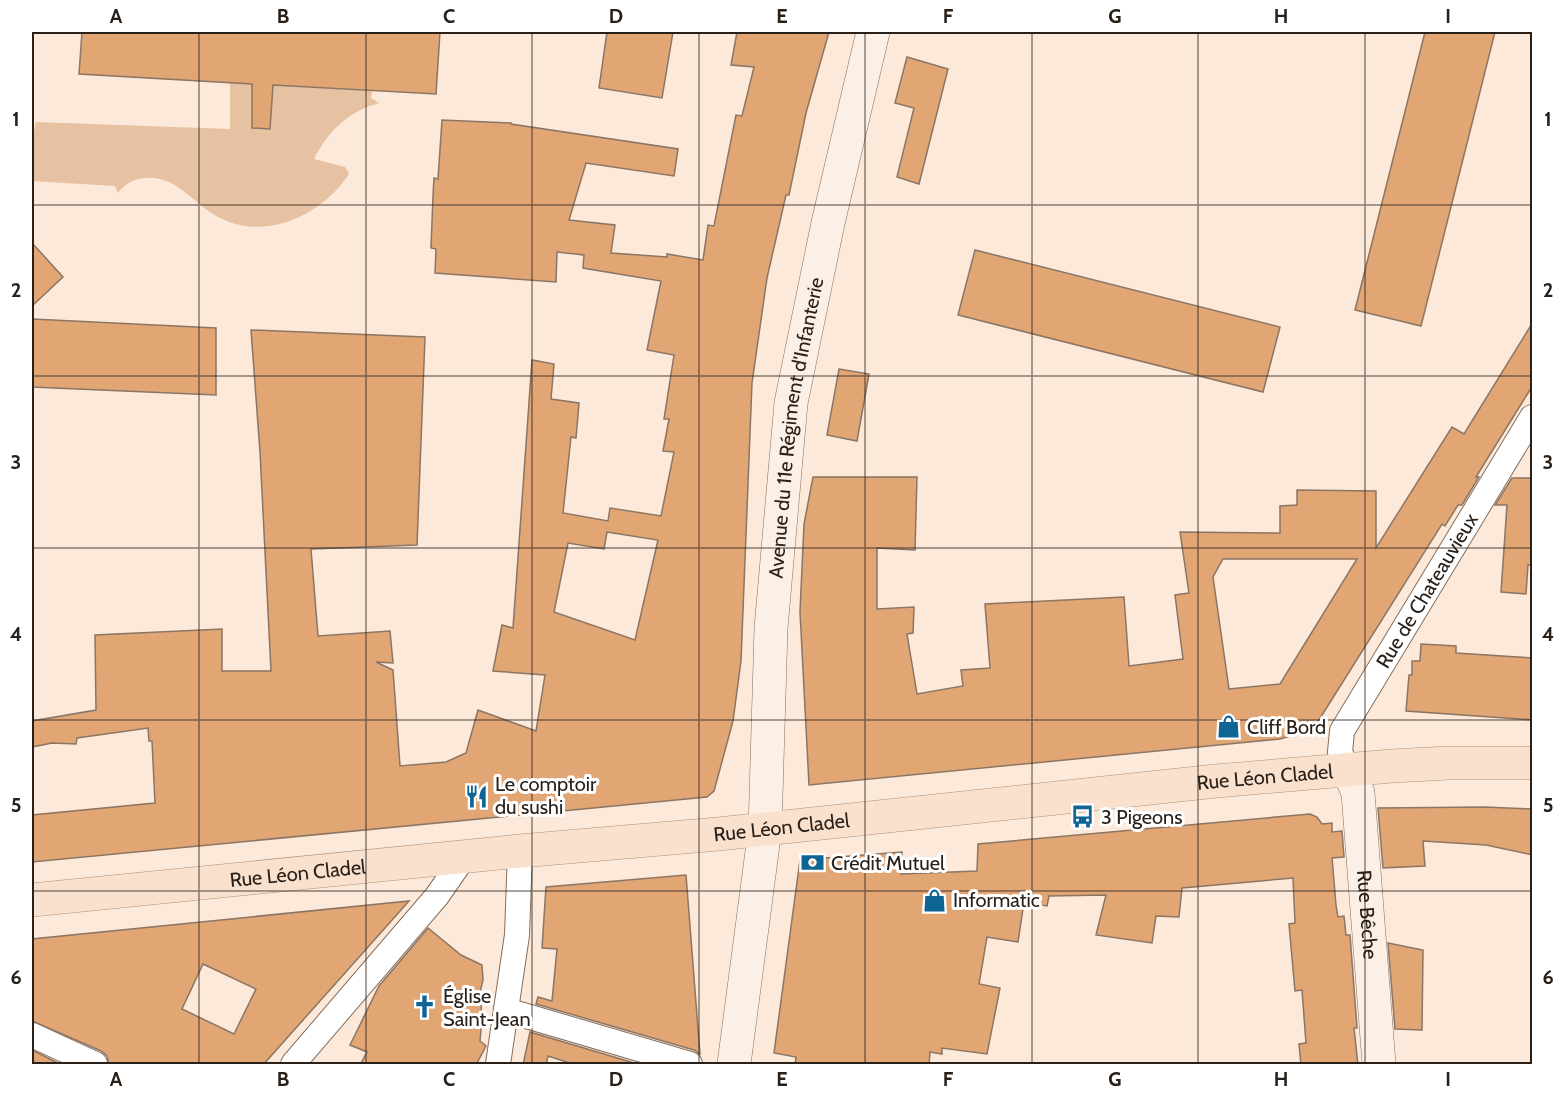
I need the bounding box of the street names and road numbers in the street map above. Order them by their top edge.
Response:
street label: Avenue du 11e Régiment d'Infanterie [763,275,829,579]
street label: Rue de Chateauvieux [1371,508,1483,672]
street label: Rue Léon Cladel [1196,759,1334,795]
street label: Rue Léon Cladel [712,808,851,846]
street label: Rue Léon Cladel [229,855,367,892]
street label: Rue Bêche [1352,869,1383,960]

